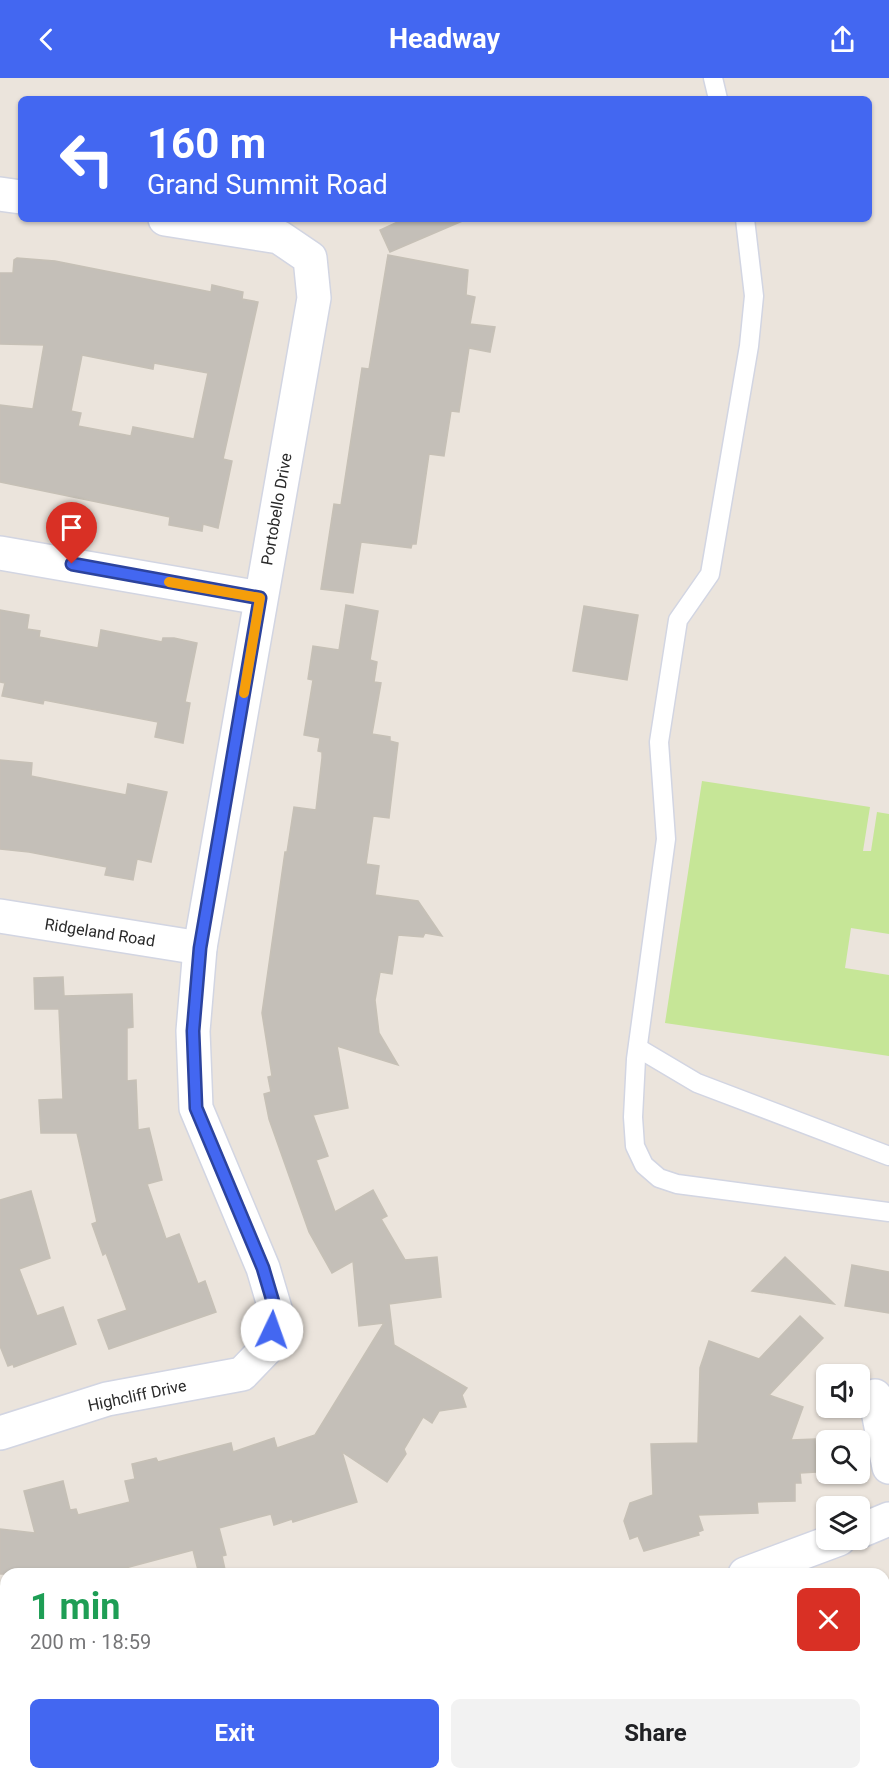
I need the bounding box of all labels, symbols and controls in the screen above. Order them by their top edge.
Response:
icon: back [30,23,63,56]
text: Headway [389,23,500,55]
icon: share [826,23,859,56]
text: 160 m [147,119,266,168]
icon: left [48,120,126,198]
text: Grand Summit Road [147,169,388,201]
street label: Portobello Drive [257,452,296,567]
pin [46,502,97,564]
icon: arrive [55,511,88,544]
street label: Ridgeland Road [43,914,156,951]
position arrow [240,1298,304,1362]
map controls [816,1364,870,1550]
button: sound [816,1364,870,1418]
street label: Highcliff Drive [86,1376,188,1415]
button: search [816,1430,870,1484]
button: layers [816,1496,870,1550]
text: 1 min [30,1586,121,1628]
button: close [797,1588,860,1651]
text: 200 m · 18:59 [30,1630,151,1654]
button: Exit [30,1699,439,1768]
button: Share [451,1699,860,1768]

